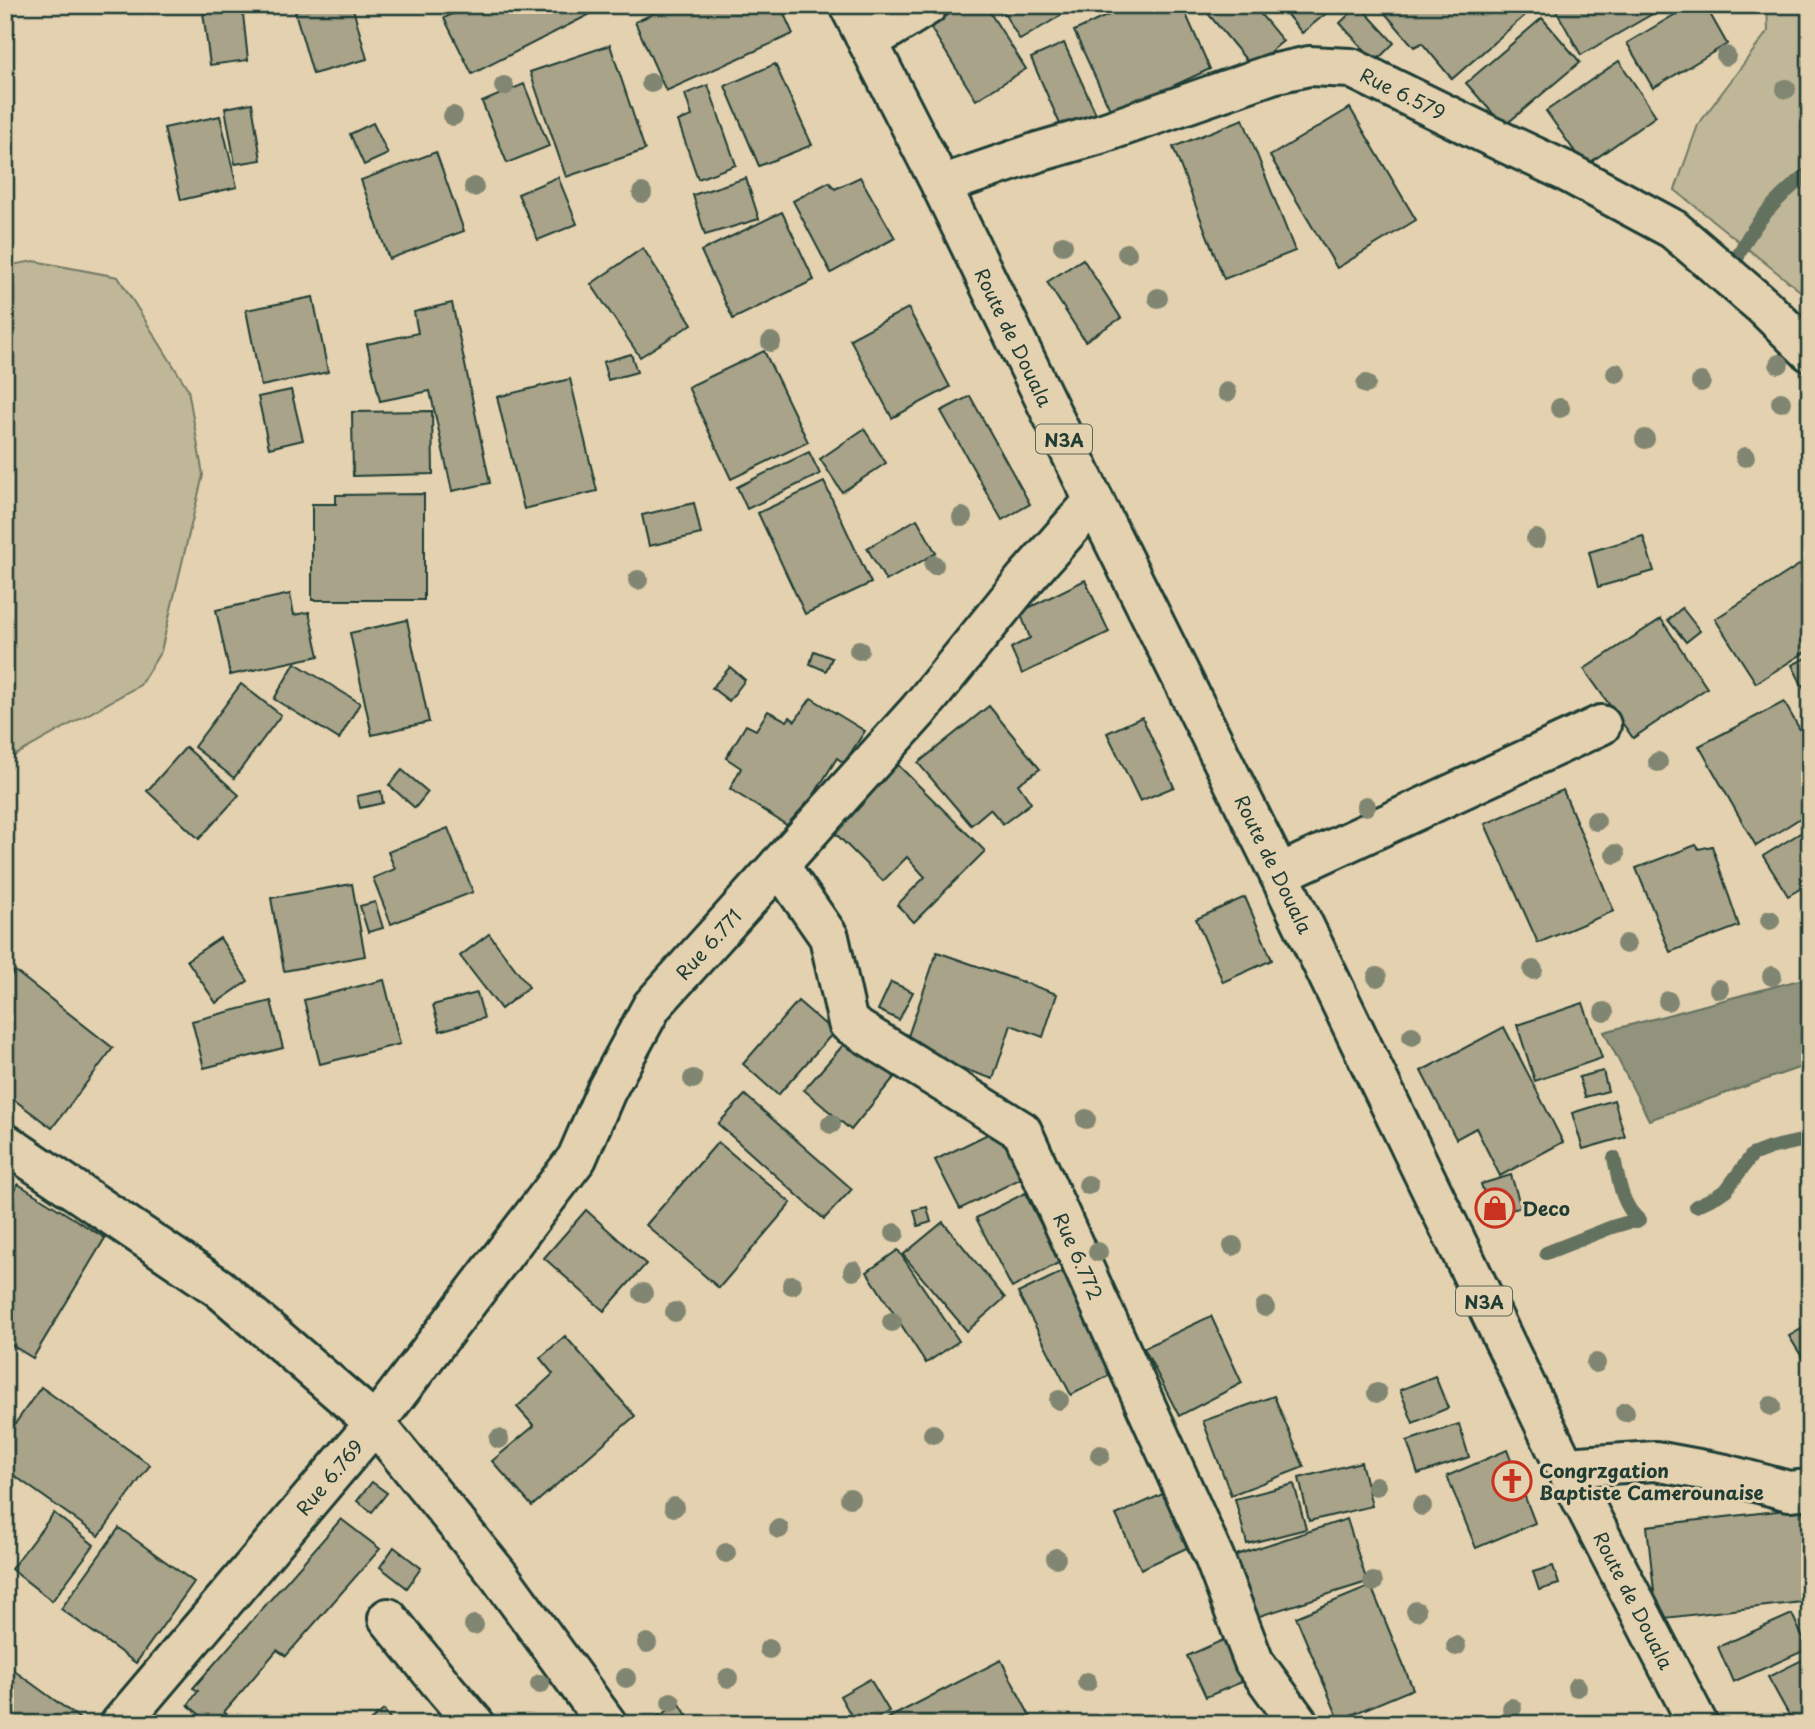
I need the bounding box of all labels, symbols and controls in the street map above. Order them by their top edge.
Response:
street label: Rue 6.579 [1355,60,1451,126]
street label: Route de Douala [968,263,1060,411]
road number: N3A [1036,424,1092,454]
street label: Route de Douala [1228,790,1320,938]
street label: Rue 6.771 [669,903,747,985]
shop icon: Deco [1474,1187,1516,1229]
place label: Deco [1522,1194,1570,1222]
street label: Rue 6.772 [1047,1208,1111,1304]
road number: N3A [1456,1286,1512,1316]
street label: Rue 6.769 [289,1433,369,1521]
place label: Congrzgation Baptiste Camerounaise [1539,1456,1764,1506]
church icon: Congrzgation Baptiste Camerounaise [1491,1460,1533,1502]
street label: Route de Douala [1587,1526,1681,1674]

